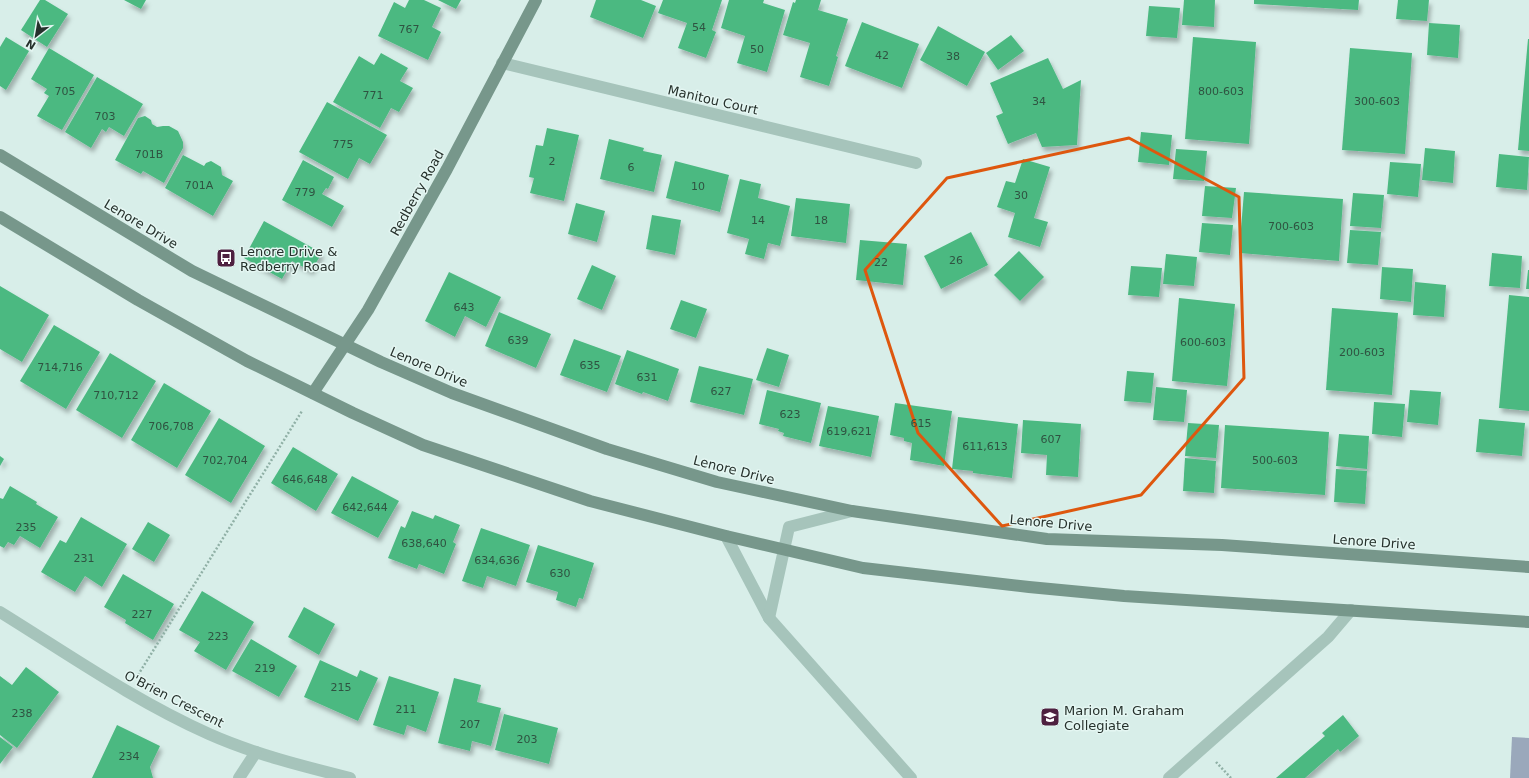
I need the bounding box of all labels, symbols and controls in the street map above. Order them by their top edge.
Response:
north arrow [16,16,56,56]
house number: 54 [692,21,706,34]
house number: 767 [399,23,420,36]
text: N [24,36,38,52]
house number: 50 [750,43,764,56]
house number: 42 [875,49,889,62]
house number: 38 [946,50,960,63]
street label: Manitou Court [666,82,760,118]
house number: 705 [55,85,76,98]
house number: 800-603 [1198,85,1244,98]
house number: 771 [363,89,384,102]
house number: 34 [1032,95,1046,108]
house number: 300-603 [1354,95,1400,108]
house number: 703 [95,110,116,123]
house number: 775 [333,138,354,151]
street label: Redberry Road [387,147,447,239]
house number: 701B [135,148,163,161]
house number: 2 [549,155,556,168]
house number: 6 [628,161,635,174]
house number: 701A [185,179,214,192]
house number: 10 [691,180,705,193]
house number: 779 [295,186,316,199]
house number: 30 [1014,189,1028,202]
street label: Lenore Drive [102,196,180,252]
house number: 14 [751,214,765,227]
house number: 18 [814,214,828,227]
house number: 700-603 [1268,220,1314,233]
place label: Lenore Drive & Redberry Road [240,244,337,274]
bus stop icon: Lenore Drive & Redberry Road [215,247,237,269]
house number: 26 [949,254,963,267]
house number: 22 [874,256,888,269]
house number: 643 [454,301,475,314]
house number: 639 [508,334,529,347]
house number: 600-603 [1180,336,1226,349]
street label: Lenore Drive [388,344,470,390]
house number: 200-603 [1339,346,1385,359]
house number: 635 [580,359,601,372]
house number: 714,716 [37,361,83,374]
house number: 631 [637,371,658,384]
house number: 627 [711,385,732,398]
house number: 710,712 [93,389,139,402]
house number: 623 [780,408,801,421]
house number: 615 [911,417,932,430]
house number: 706,708 [148,420,194,433]
house number: 619,621 [826,425,872,438]
house number: 607 [1041,433,1062,446]
house number: 611,613 [962,440,1008,453]
street label: Lenore Drive [692,453,776,487]
house number: 702,704 [202,454,248,467]
house number: 500-603 [1252,454,1298,467]
house number: 646,648 [282,473,328,486]
house number: 642,644 [342,501,388,514]
street label: Lenore Drive [1009,512,1093,534]
house number: 235 [16,521,37,534]
street label: Lenore Drive [1332,532,1416,552]
house number: 638,640 [401,537,447,550]
house number: 231 [74,552,95,565]
house number: 634,636 [474,554,520,567]
house number: 630 [550,567,571,580]
house number: 227 [132,608,153,621]
house number: 223 [208,630,229,643]
house number: 219 [255,662,276,675]
street label: O'Brien Crescent [122,667,226,731]
house number: 215 [331,681,352,694]
house number: 211 [396,703,417,716]
place label: Marion M. Graham Collegiate [1064,703,1184,733]
school or university icon: Marion M. Graham Collegiate [1039,706,1061,728]
house number: 238 [12,707,33,720]
house number: 207 [460,718,481,731]
house number: 203 [517,733,538,746]
house number: 234 [119,750,140,763]

